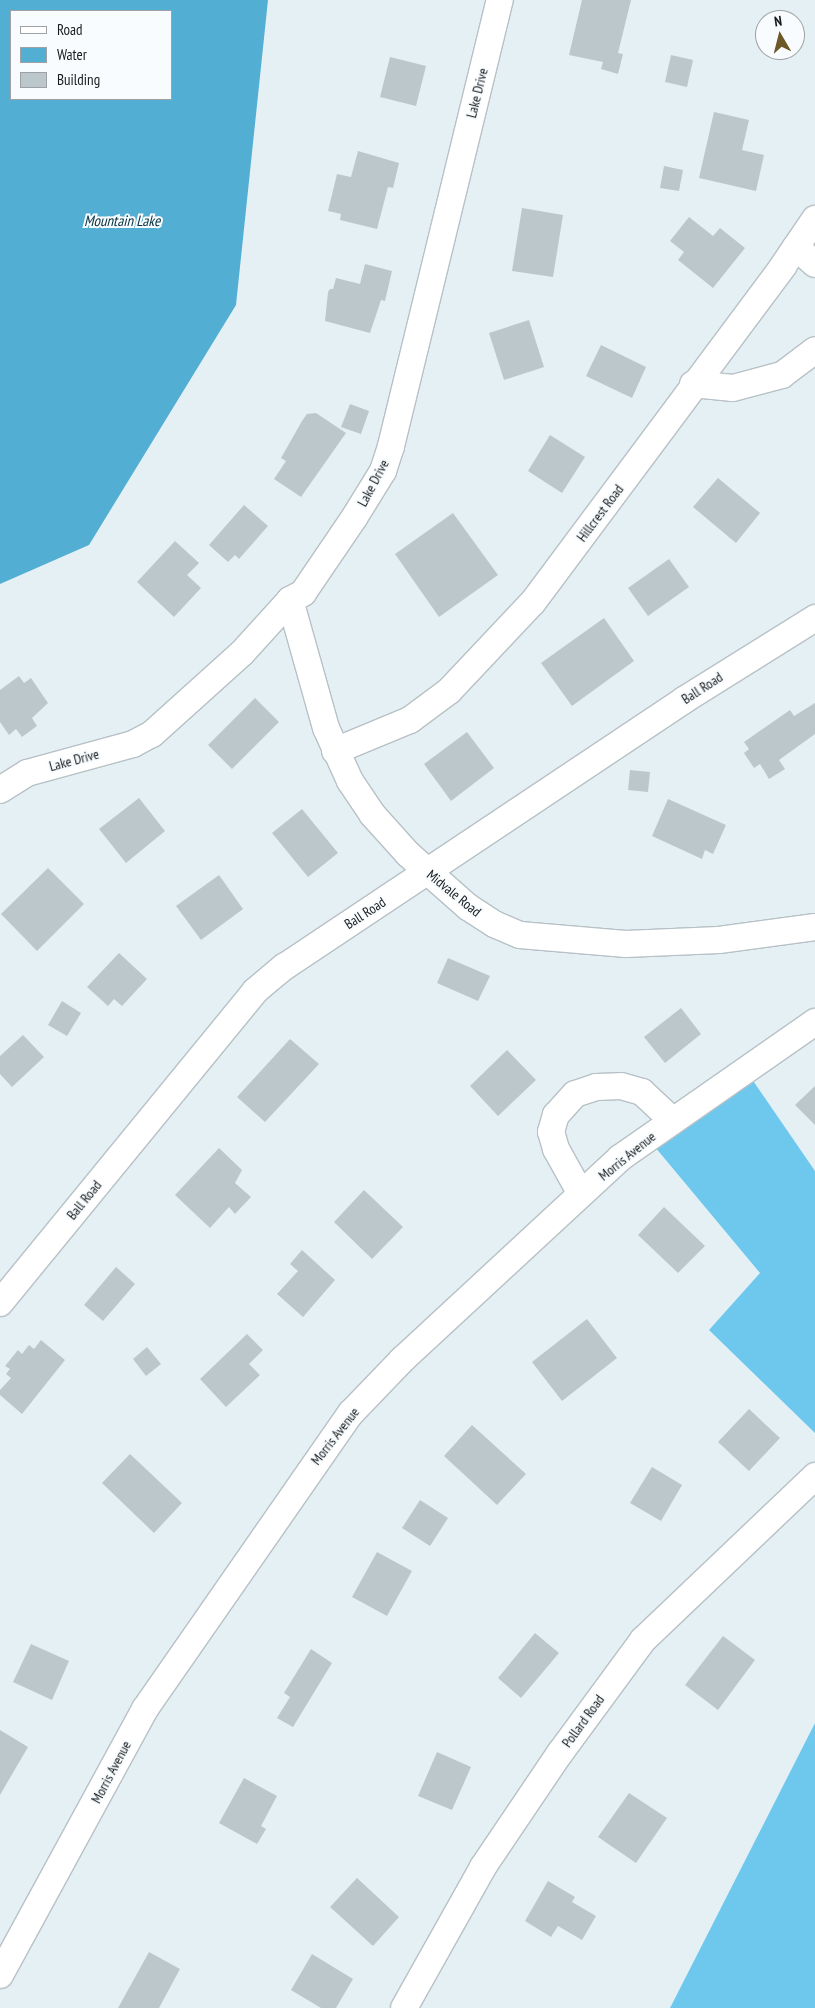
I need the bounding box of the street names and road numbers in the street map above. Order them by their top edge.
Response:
street label: Lake Drive [463,66,491,120]
street label: Lake Drive [354,457,392,509]
street label: Hillcrest Road [573,481,627,545]
street label: Ball Road [678,669,726,707]
street label: Lake Drive [47,745,101,775]
street label: Midvale Road [423,866,485,920]
street label: Ball Road [341,894,389,932]
street label: Morris Avenue [595,1128,659,1184]
street label: Ball Road [63,1177,105,1223]
street label: Morris Avenue [307,1404,363,1468]
street label: Pollard Road [558,1691,608,1751]
street label: Morris Avenue [87,1738,135,1806]

